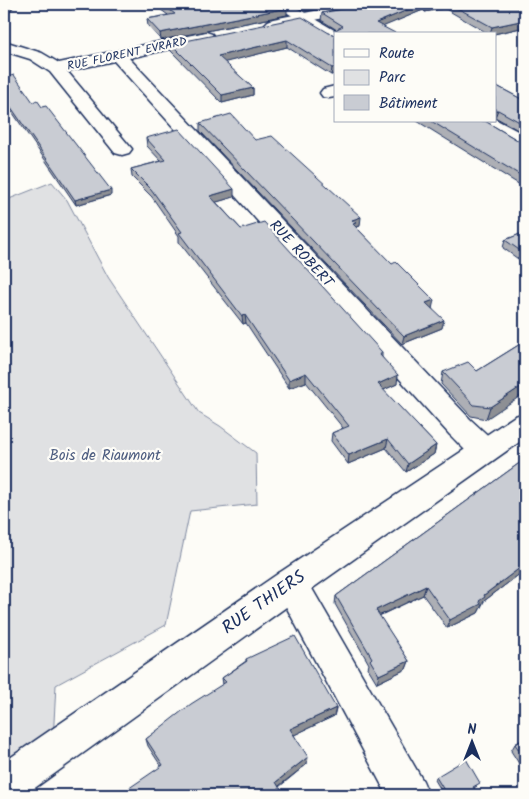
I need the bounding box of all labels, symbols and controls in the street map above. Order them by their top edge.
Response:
street label: RUE FLORENT EVRARD [65,32,189,76]
legend [334,32,496,122]
text: Route [379,42,415,66]
text: Parc [379,66,406,90]
text: Bâtiment [379,92,438,116]
street label: RUE ROBERT [263,215,340,295]
park label: Bois de Riaumont [49,444,161,468]
street label: RUE THIERS [216,563,312,643]
north arrow [446,716,496,766]
text: N [468,719,477,741]

